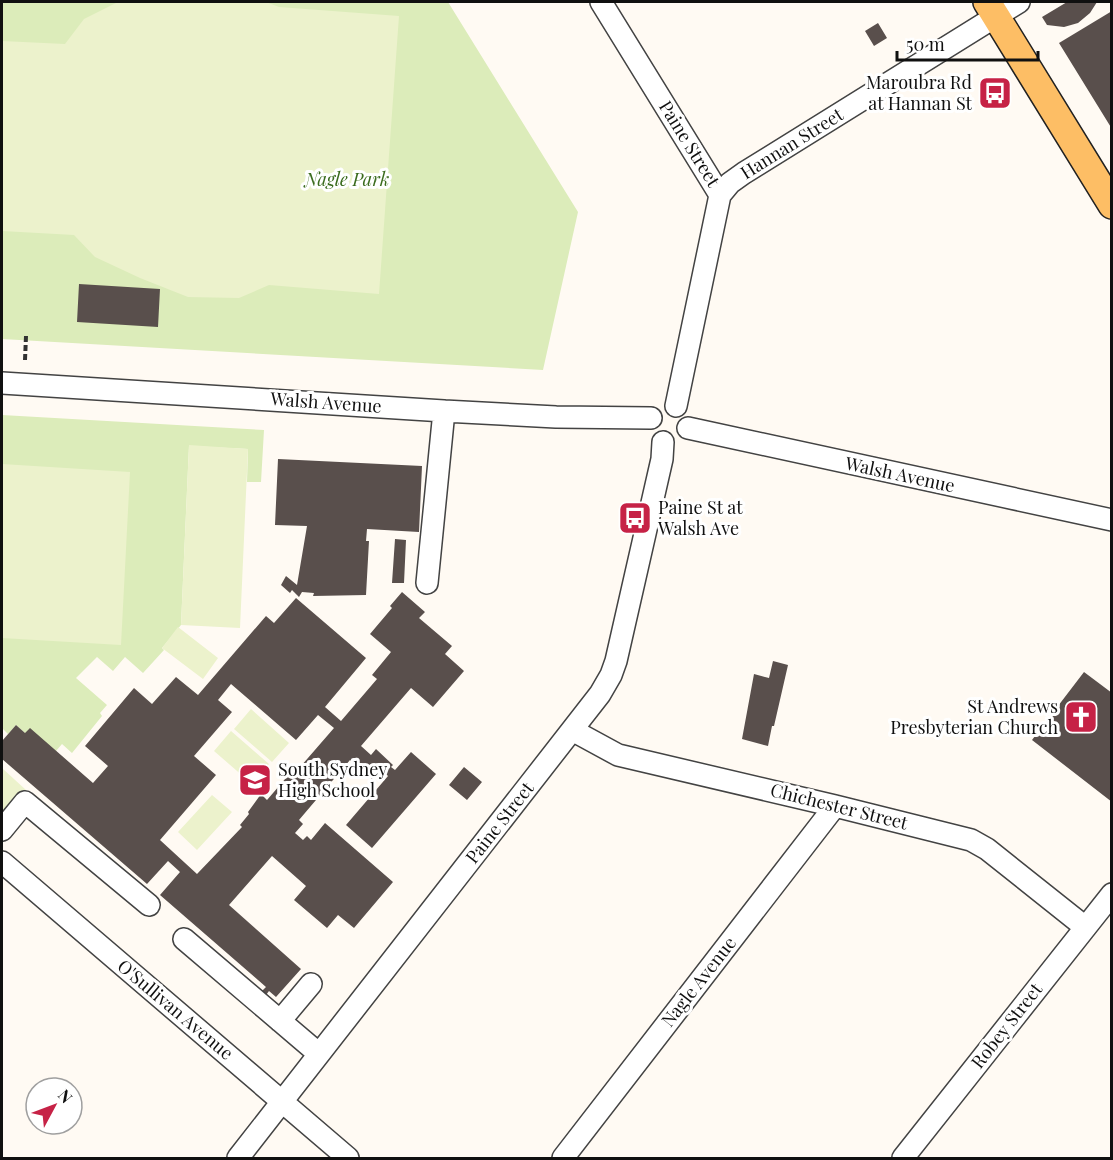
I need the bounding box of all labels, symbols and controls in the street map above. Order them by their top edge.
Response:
scale bar [897,24,1038,62]
text: 50 m [906,32,945,56]
place label: Maroubra Rd at Hannan St [866,70,973,115]
bus stop icon: Maroubra Rd at Hannan St [977,75,1013,111]
street label: Paine Street [654,96,726,192]
street label: Hannan Street [736,102,848,184]
park label: Nagle Park [303,167,389,191]
street label: Walsh Avenue [269,386,382,418]
street label: Walsh Avenue [842,450,957,497]
place label: Paine St at Walsh Ave [657,495,743,540]
bus stop icon: Paine St at Walsh Ave [617,500,653,536]
place label: St Andrews Presbyterian Church [890,694,1058,739]
church icon: St Andrews Presbyterian Church [1063,699,1099,735]
place label: South Sydney High School [278,757,387,802]
school or university icon: South Sydney High School [237,762,273,798]
street label: Paine Street [460,776,539,868]
street label: Chichester Street [768,777,911,835]
street label: Nagle Avenue [655,931,741,1031]
street label: O'Sullivan Avenue [113,954,239,1065]
street label: Robey Street [965,977,1047,1073]
north arrow [24,1076,84,1136]
text: N [54,1085,78,1107]

